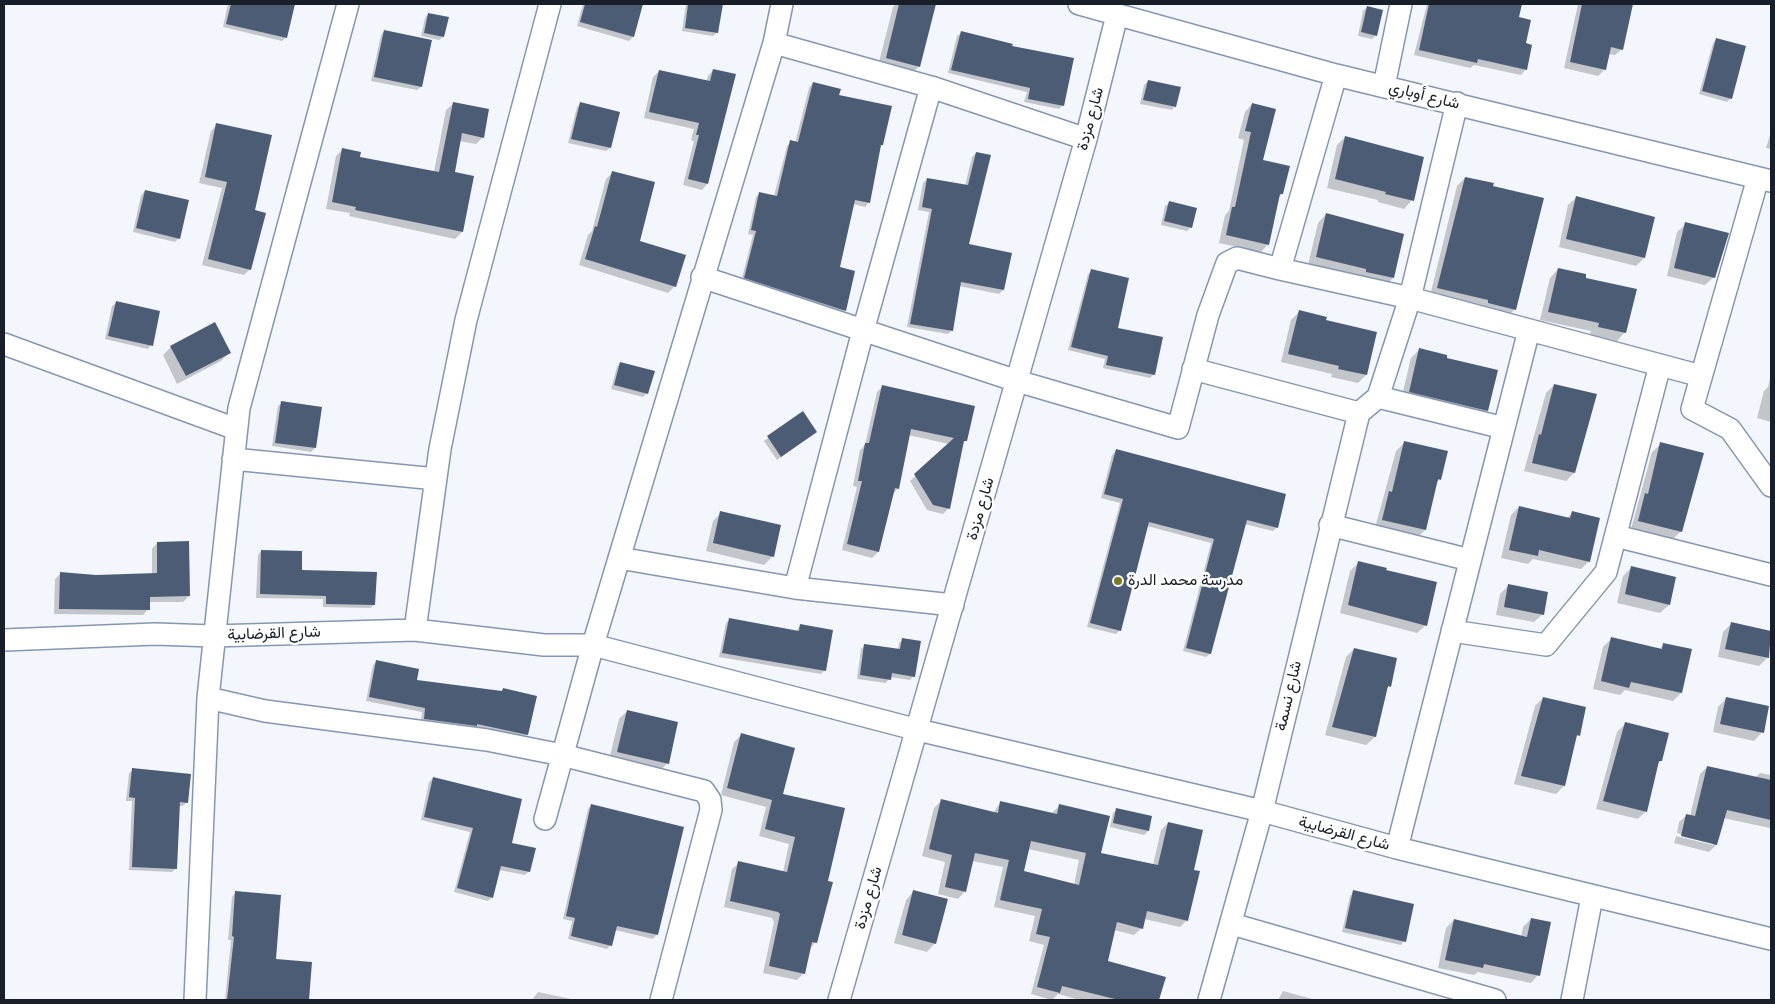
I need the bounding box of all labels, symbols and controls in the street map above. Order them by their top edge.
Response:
street label: شارع أوباري [1387,78,1461,114]
street label: شارع مزدة [1073,85,1109,153]
street label: شارع مزدة [963,475,999,543]
place label: مدرسة محمد الدرة [1128,571,1243,591]
marker: مدرسة محمد الدرة [1112,575,1124,587]
street label: شارع القرضابية [227,623,321,645]
street label: شارع نسمة [1272,659,1306,733]
street label: شارع القرضابية [1296,813,1392,855]
street label: شارع مزدة [851,864,887,932]

